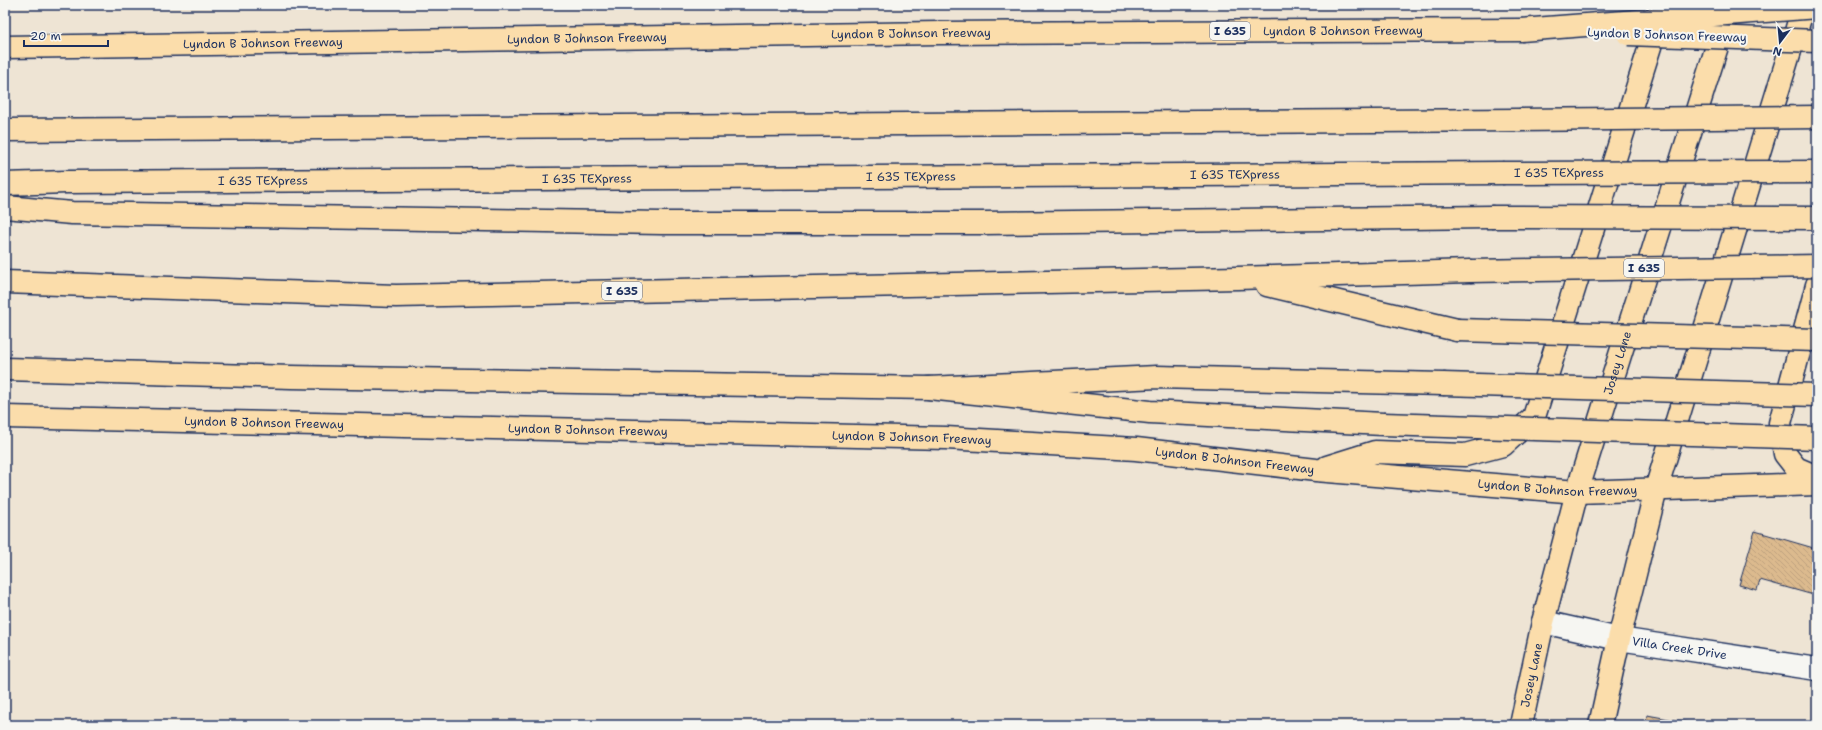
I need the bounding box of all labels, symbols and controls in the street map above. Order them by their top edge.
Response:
scale bar [24,22,108,48]
road number: I 635 [1210,22,1250,40]
north arrow [1760,22,1800,62]
street label: Lyndon B Johnson Freeway [1263,23,1423,39]
street label: Lyndon B Johnson Freeway [1587,24,1747,46]
street label: Lyndon B Johnson Freeway [831,25,991,43]
text: 20 m [30,28,61,44]
street label: Lyndon B Johnson Freeway [507,29,667,47]
street label: Lyndon B Johnson Freeway [183,34,343,52]
text: N [1771,43,1784,60]
street label: I 635 TEXpress [1514,165,1604,181]
street label: I 635 TEXpress [1190,166,1280,183]
street label: I 635 TEXpress [866,168,956,185]
street label: I 635 TEXpress [542,170,632,187]
street label: I 635 TEXpress [218,172,308,189]
road number: I 635 [1624,259,1664,277]
road number: I 635 [602,282,642,300]
street label: Josey Lane [1600,329,1635,397]
street label: Lyndon B Johnson Freeway [184,413,344,433]
street label: Lyndon B Johnson Freeway [508,420,668,440]
street label: Lyndon B Johnson Freeway [832,427,992,449]
street label: Lyndon B Johnson Freeway [1154,443,1315,478]
street label: Lyndon B Johnson Freeway [1477,476,1638,500]
street label: Villa Creek Drive [1631,633,1728,663]
street label: Josey Lane [1517,641,1546,709]

